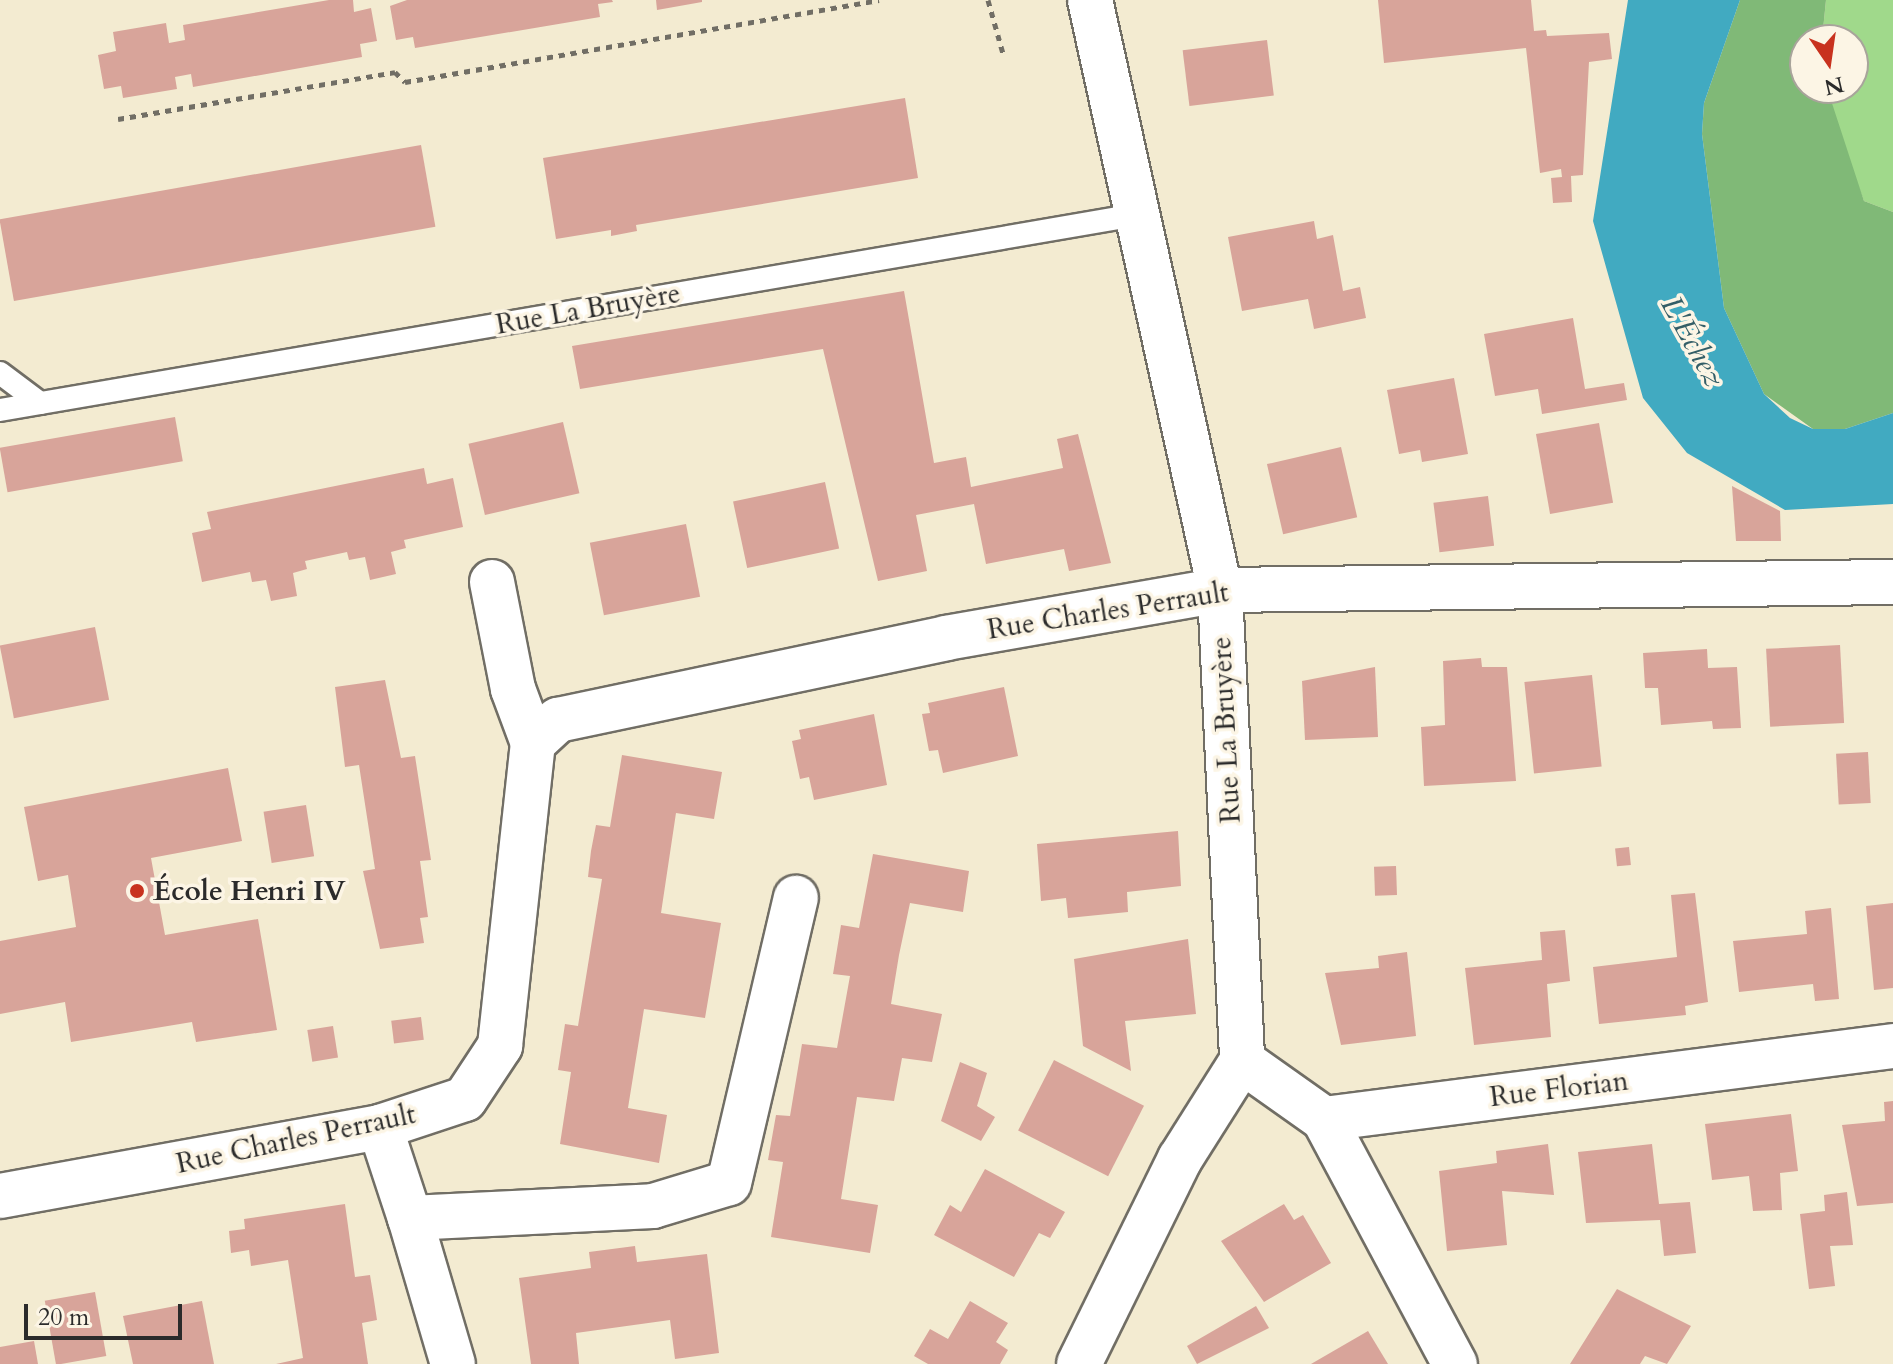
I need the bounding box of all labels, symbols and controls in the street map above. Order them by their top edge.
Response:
north arrow [1789,24,1869,104]
text: N [1821,69,1847,102]
street label: Rue La Bruyère [493,276,683,342]
water label: L'Échez [1652,290,1732,394]
street label: Rue Charles Perrault [985,575,1231,647]
street label: Rue La Bruyère [1204,636,1248,824]
place label: École Henri IV [153,874,346,908]
marker: École Henri IV [128,882,146,900]
street label: Rue Florian [1488,1064,1630,1114]
street label: Rue Charles Perrault [173,1097,419,1181]
scale bar [28,1288,186,1338]
text: 20 m [38,1301,89,1334]

